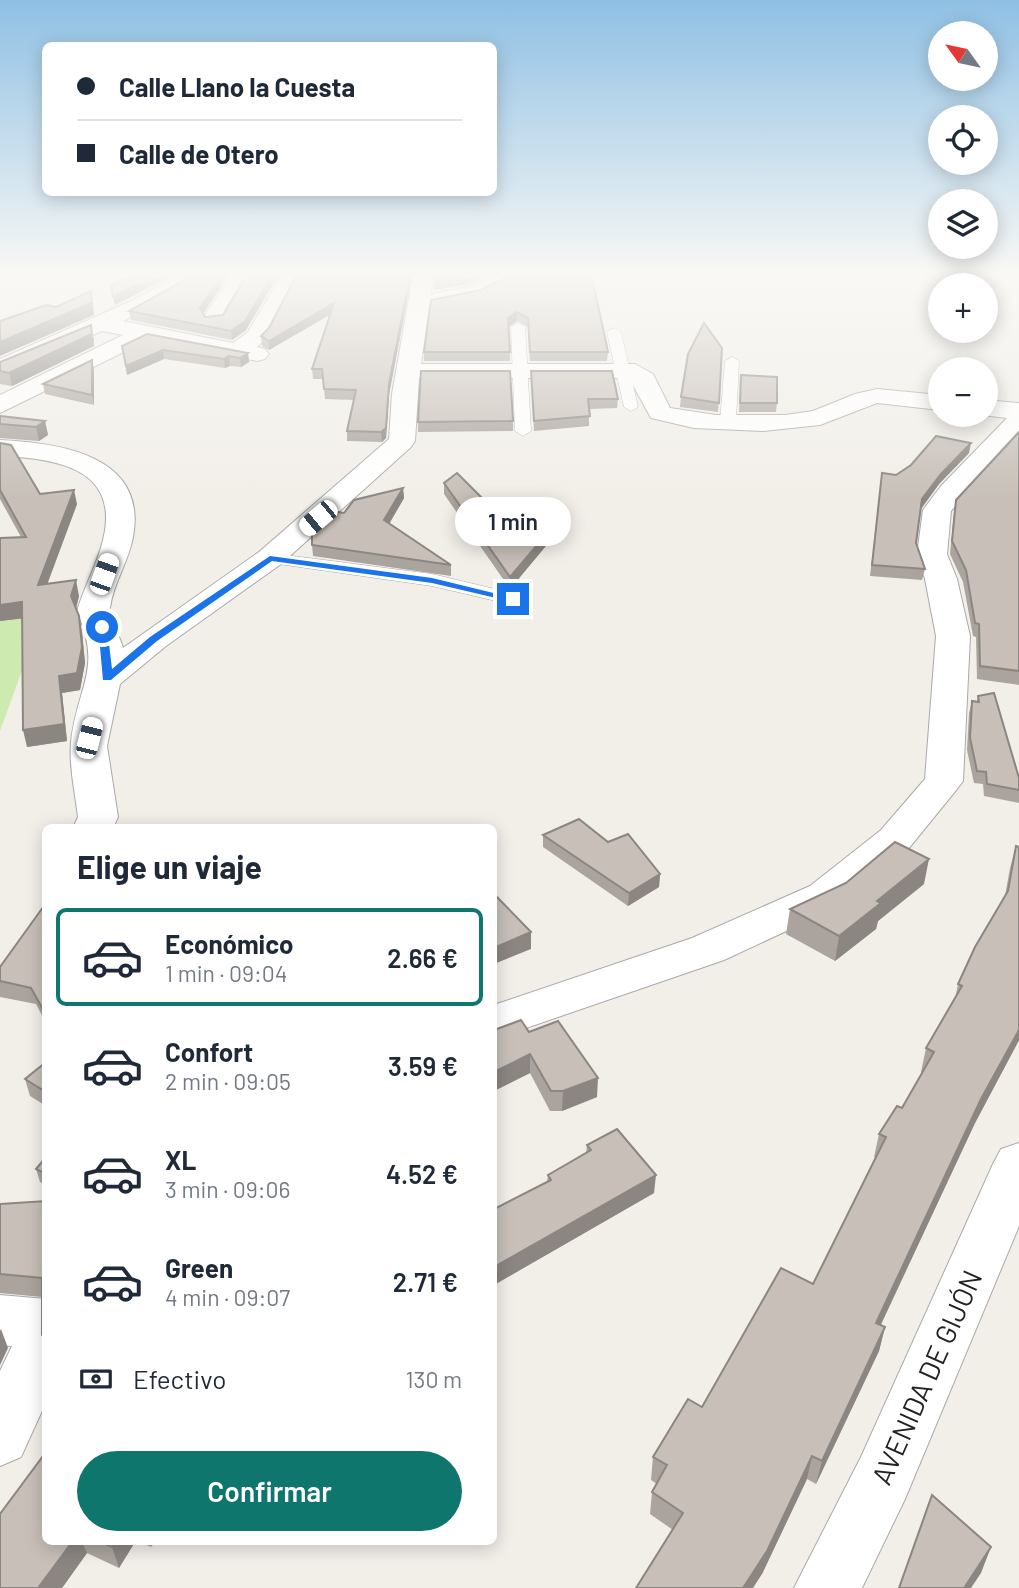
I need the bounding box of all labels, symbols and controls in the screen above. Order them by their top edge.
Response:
north arrow [928,21,998,91]
map controls [928,21,998,427]
text: Calle Llano la Cuesta [119,71,355,102]
button: locate [928,105,998,175]
text: Calle de Otero [119,138,279,169]
button: layers [928,189,998,259]
button: + [928,273,998,343]
button: − [928,357,998,427]
car [296,496,341,540]
callout: 1 min [455,498,571,546]
text: 1 min [488,507,538,535]
car [87,551,122,597]
route end [497,583,529,615]
route start [86,611,118,643]
car [74,715,105,761]
text: Elige un viaje [77,847,262,885]
icon: car [81,926,144,989]
text: Económico [165,928,294,959]
text: 2.66 € [387,942,458,973]
text: 1 min · 09:04 [165,959,287,987]
icon: car [81,1034,144,1097]
text: Confort [165,1036,253,1067]
text: 3.59 € [388,1050,458,1081]
text: 2 min · 09:05 [165,1067,291,1095]
icon: car [81,1142,144,1205]
text: XL [165,1144,196,1175]
text: 4.52 € [386,1158,458,1189]
text: 3 min · 09:06 [165,1175,290,1203]
icon: car [81,1250,144,1313]
text: Green [165,1252,233,1283]
street label: AVENIDA DE GIJÓN [864,1265,988,1489]
text: 2.71 € [393,1266,458,1297]
text: 4 min · 09:07 [165,1283,290,1311]
icon: cash [77,1360,115,1398]
text: Efectivo [133,1363,226,1394]
text: 130 m [405,1365,462,1393]
button: Confirmar [77,1451,462,1531]

